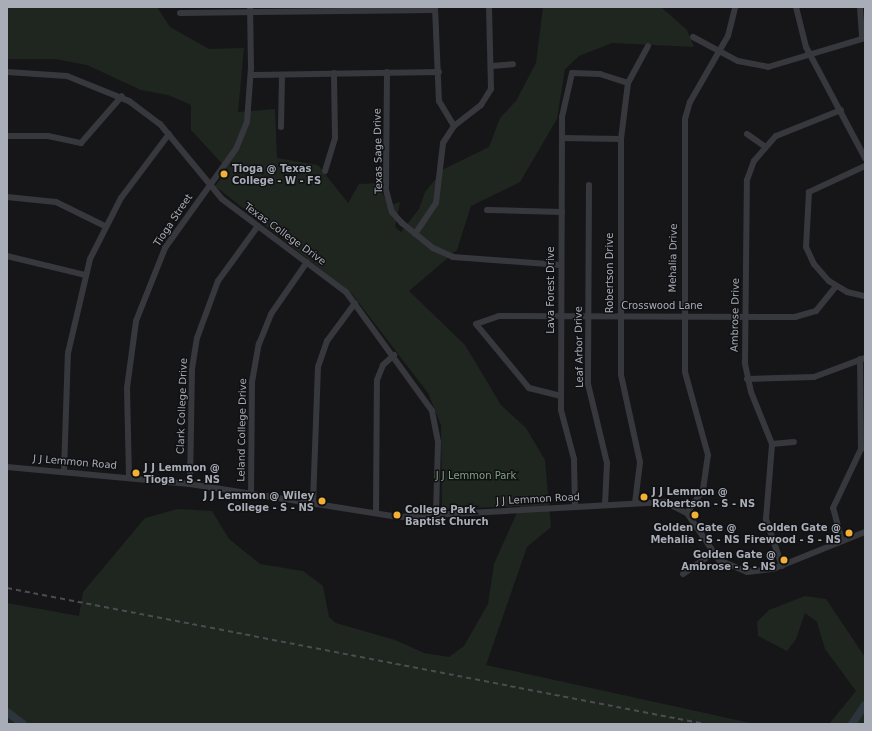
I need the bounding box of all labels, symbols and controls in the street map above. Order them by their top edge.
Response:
street label: Texas Sage Drive [371,108,385,194]
place label: Tioga @ Texas College - W - FS [232,162,321,186]
marker: Tioga @ Texas College - W - FS [219,169,229,179]
street label: Tioga Street [151,191,195,249]
street label: Texas College Drive [242,200,328,268]
street label: Mehalia Drive [666,224,680,292]
street label: Robertson Drive [604,233,616,313]
street label: Lava Forest Drive [545,246,557,334]
street label: Ambrose Drive [728,278,742,352]
street label: Crosswood Lane [621,300,703,312]
street label: Leaf Arbor Drive [572,306,586,388]
street label: Clark College Drive [174,358,190,454]
street label: Leland College Drive [235,378,249,482]
street label: J J Lemmon Road [33,452,117,472]
place label: J J Lemmon @ Tioga - S - NS [144,461,220,484]
marker: J J Lemmon @ Tioga - S - NS [131,468,141,478]
park label: J J Lemmon Park [436,470,516,482]
place label: J J Lemmon @ Robertson - S - NS [652,485,755,508]
place label: J J Lemmon @ Wiley College - S - NS [203,489,314,512]
street label: J J Lemmon Road [496,491,580,507]
marker: J J Lemmon @ Robertson - S - NS [639,492,649,502]
marker: J J Lemmon @ Wiley College - S - NS [317,496,327,506]
place label: College Park Baptist Church [405,503,489,526]
marker: College Park Baptist Church [392,510,402,520]
marker: Golden Gate @ Mehalia - S - NS [690,510,700,520]
place label: Golden Gate @ Mehalia - S - NS [650,521,740,544]
place label: Golden Gate @ Firewood - S - NS [744,521,841,544]
marker: Golden Gate @ Firewood - S - NS [844,528,854,538]
place label: Golden Gate @ Ambrose - S - NS [681,548,776,572]
marker: Golden Gate @ Ambrose - S - NS [779,555,789,565]

